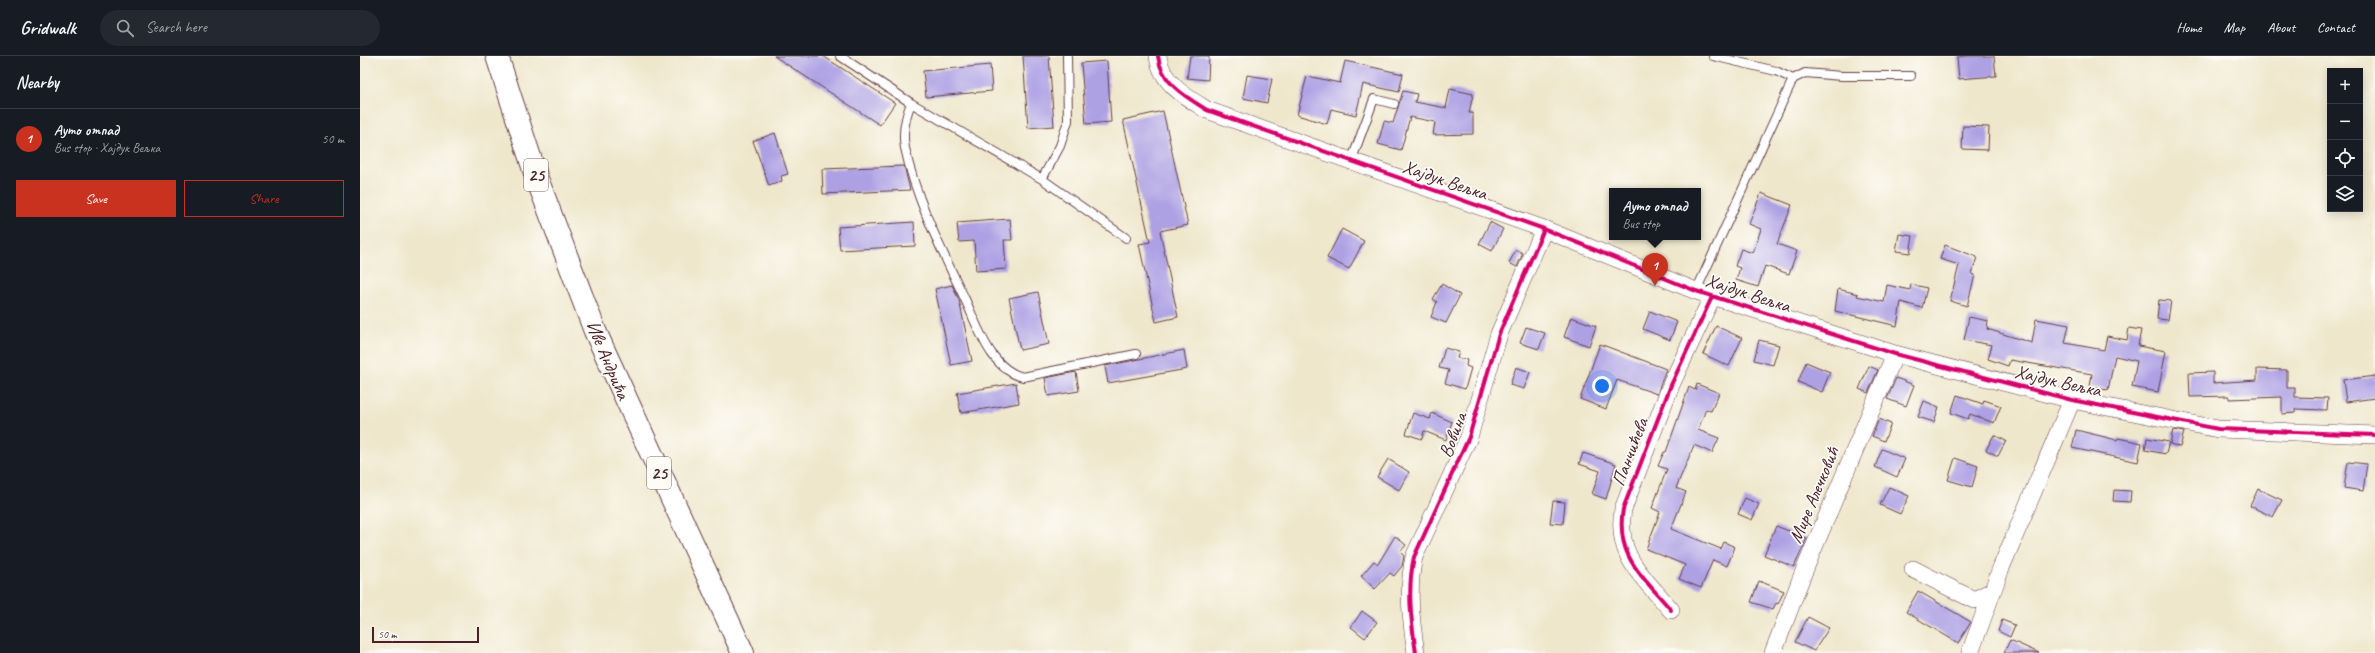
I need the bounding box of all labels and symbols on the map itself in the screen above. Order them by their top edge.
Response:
street label: Хајдук Вељка [1400,154,1492,206]
road number: 25 [524,159,548,191]
pin: 1 [1642,253,1668,286]
street label: Хајдук Вељка [1703,268,1795,318]
street label: Иве Андрића [581,317,636,405]
street label: Хајдук Вељка [2013,359,2105,403]
your location [1592,376,1612,396]
street label: Вовина [1433,407,1473,461]
street label: Панчићева [1606,413,1654,489]
street label: Мире Алечковић [1783,443,1845,547]
road number: 25 [647,457,671,489]
scale bar [372,625,479,644]

